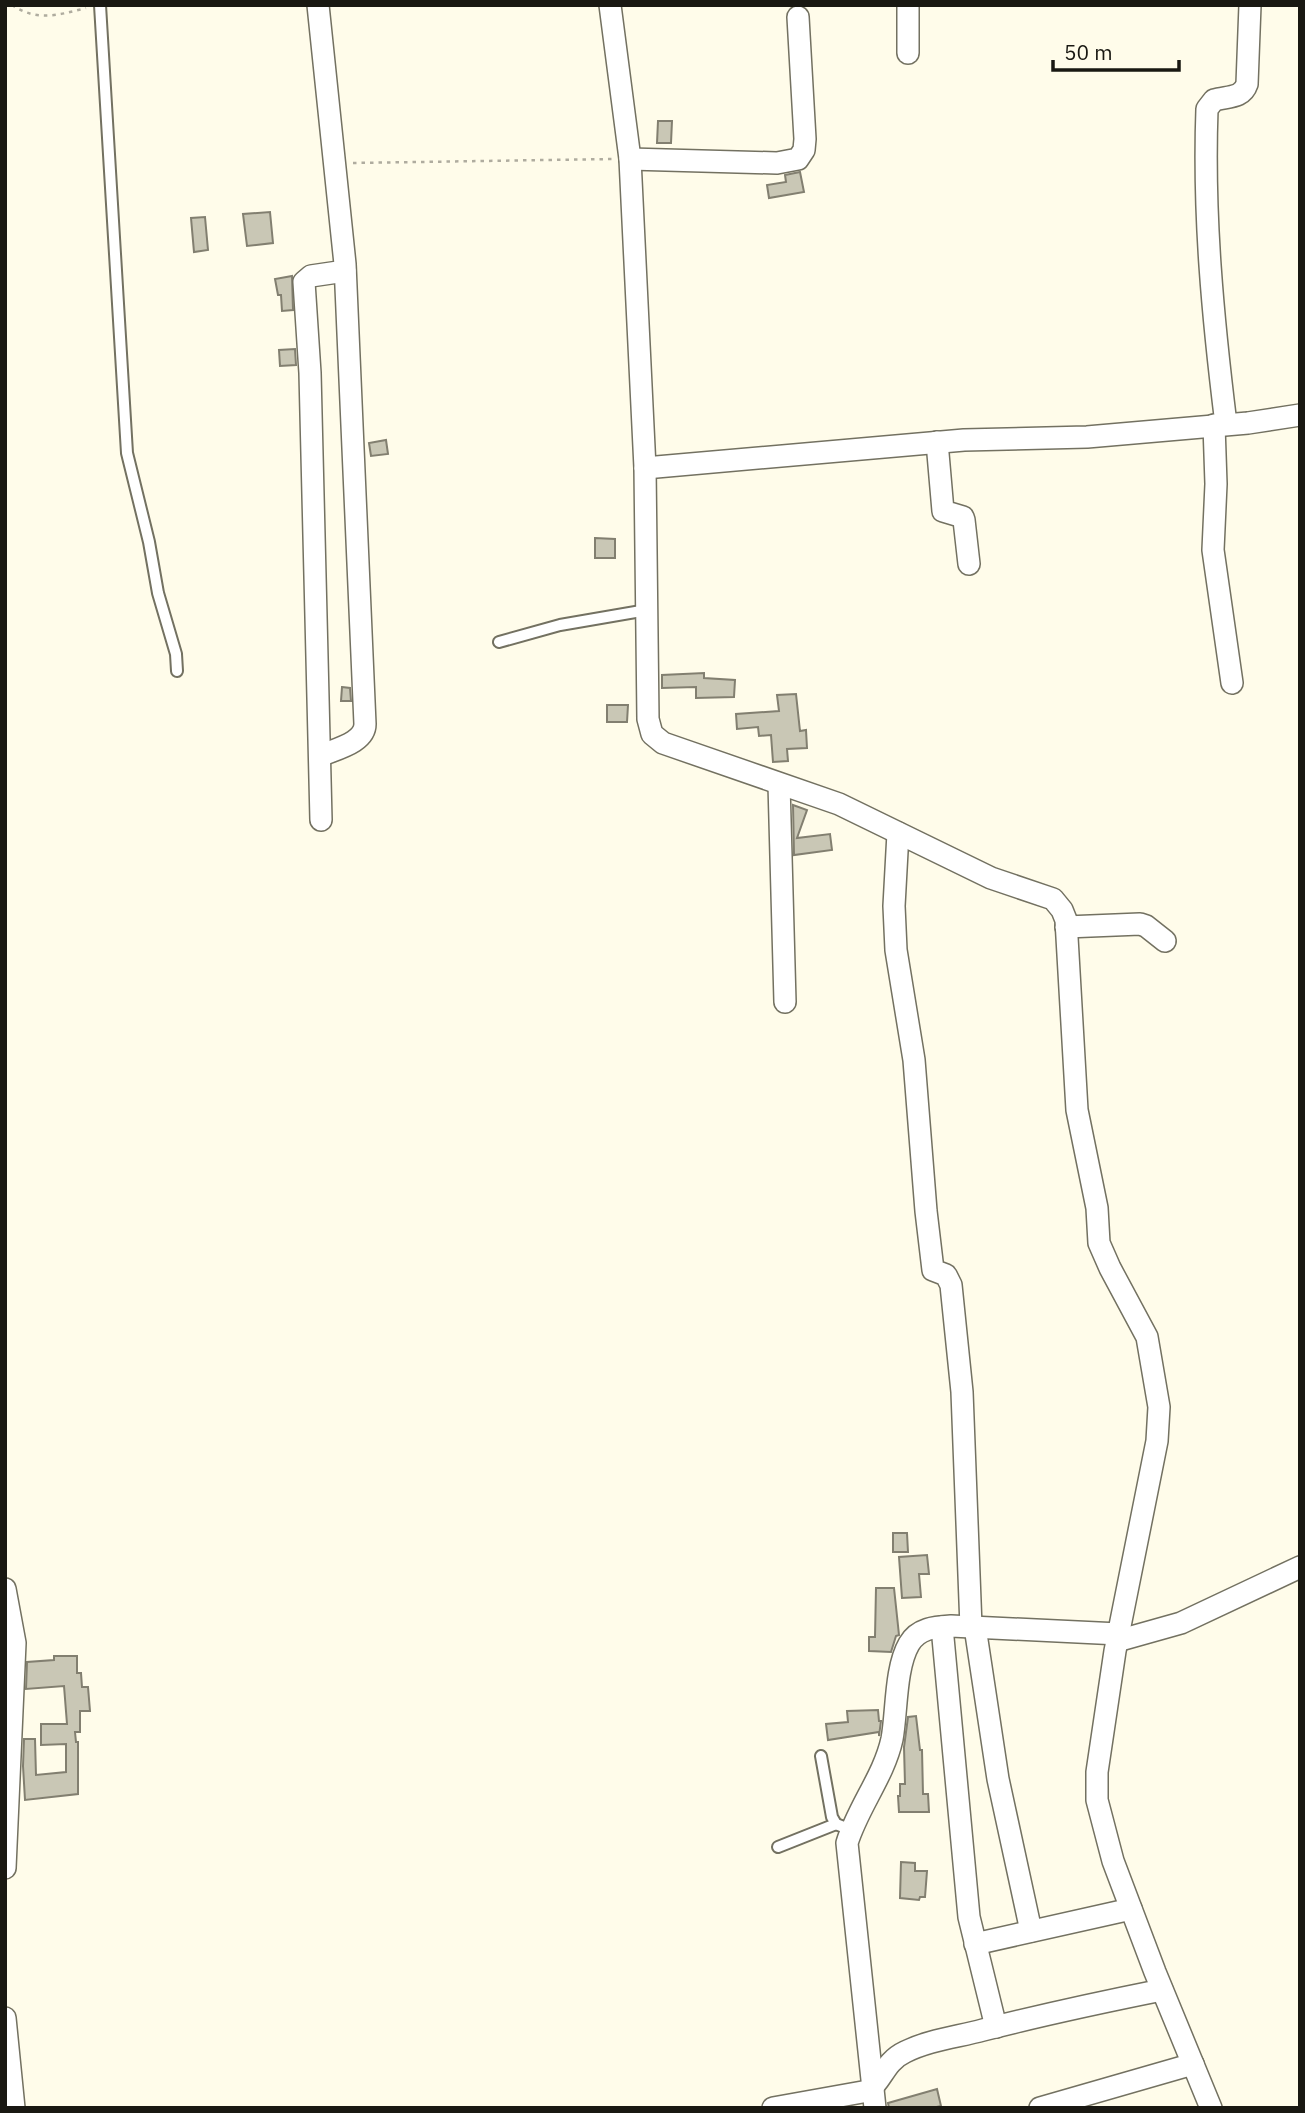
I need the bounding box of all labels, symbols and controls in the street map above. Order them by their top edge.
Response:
scale bar [1053,28,1179,72]
text: 50 m [1064,38,1113,66]

